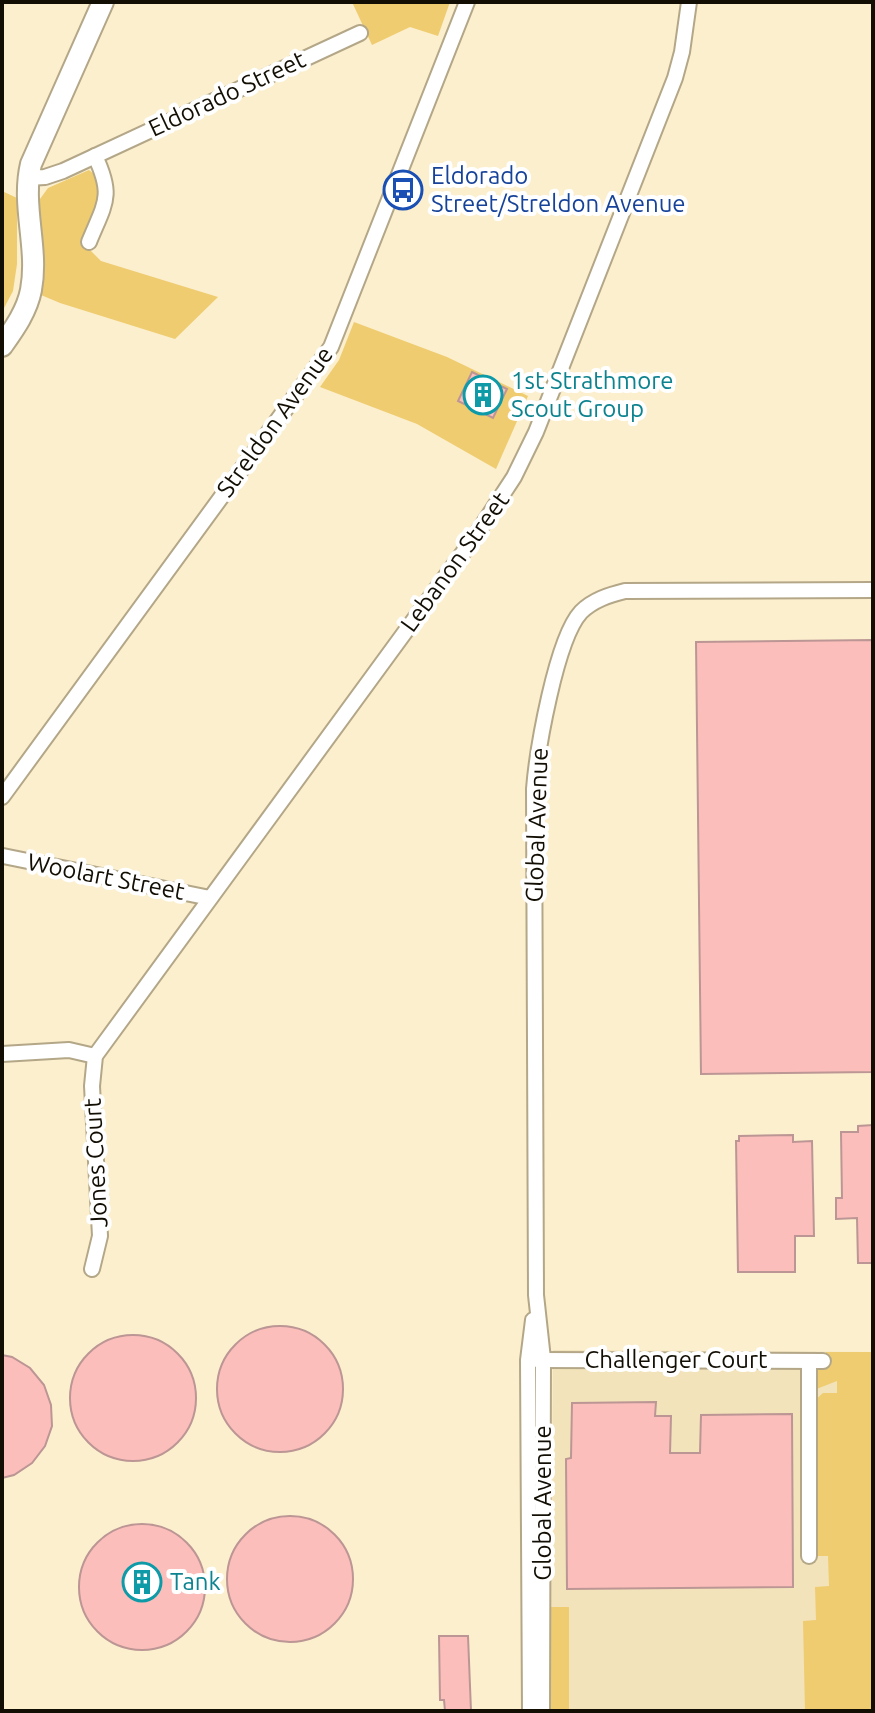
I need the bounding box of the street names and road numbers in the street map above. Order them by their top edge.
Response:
street label: Eldorado Street [144,45,310,142]
street label: Streldon Avenue [211,341,338,502]
street label: Lebanon Street [395,486,515,637]
street label: Global Avenue [520,747,553,903]
street label: Woolart Street [25,848,188,905]
street label: Jones Court [79,1097,112,1228]
street label: Challenger Court [585,1346,768,1373]
street label: Global Avenue [529,1425,556,1581]

